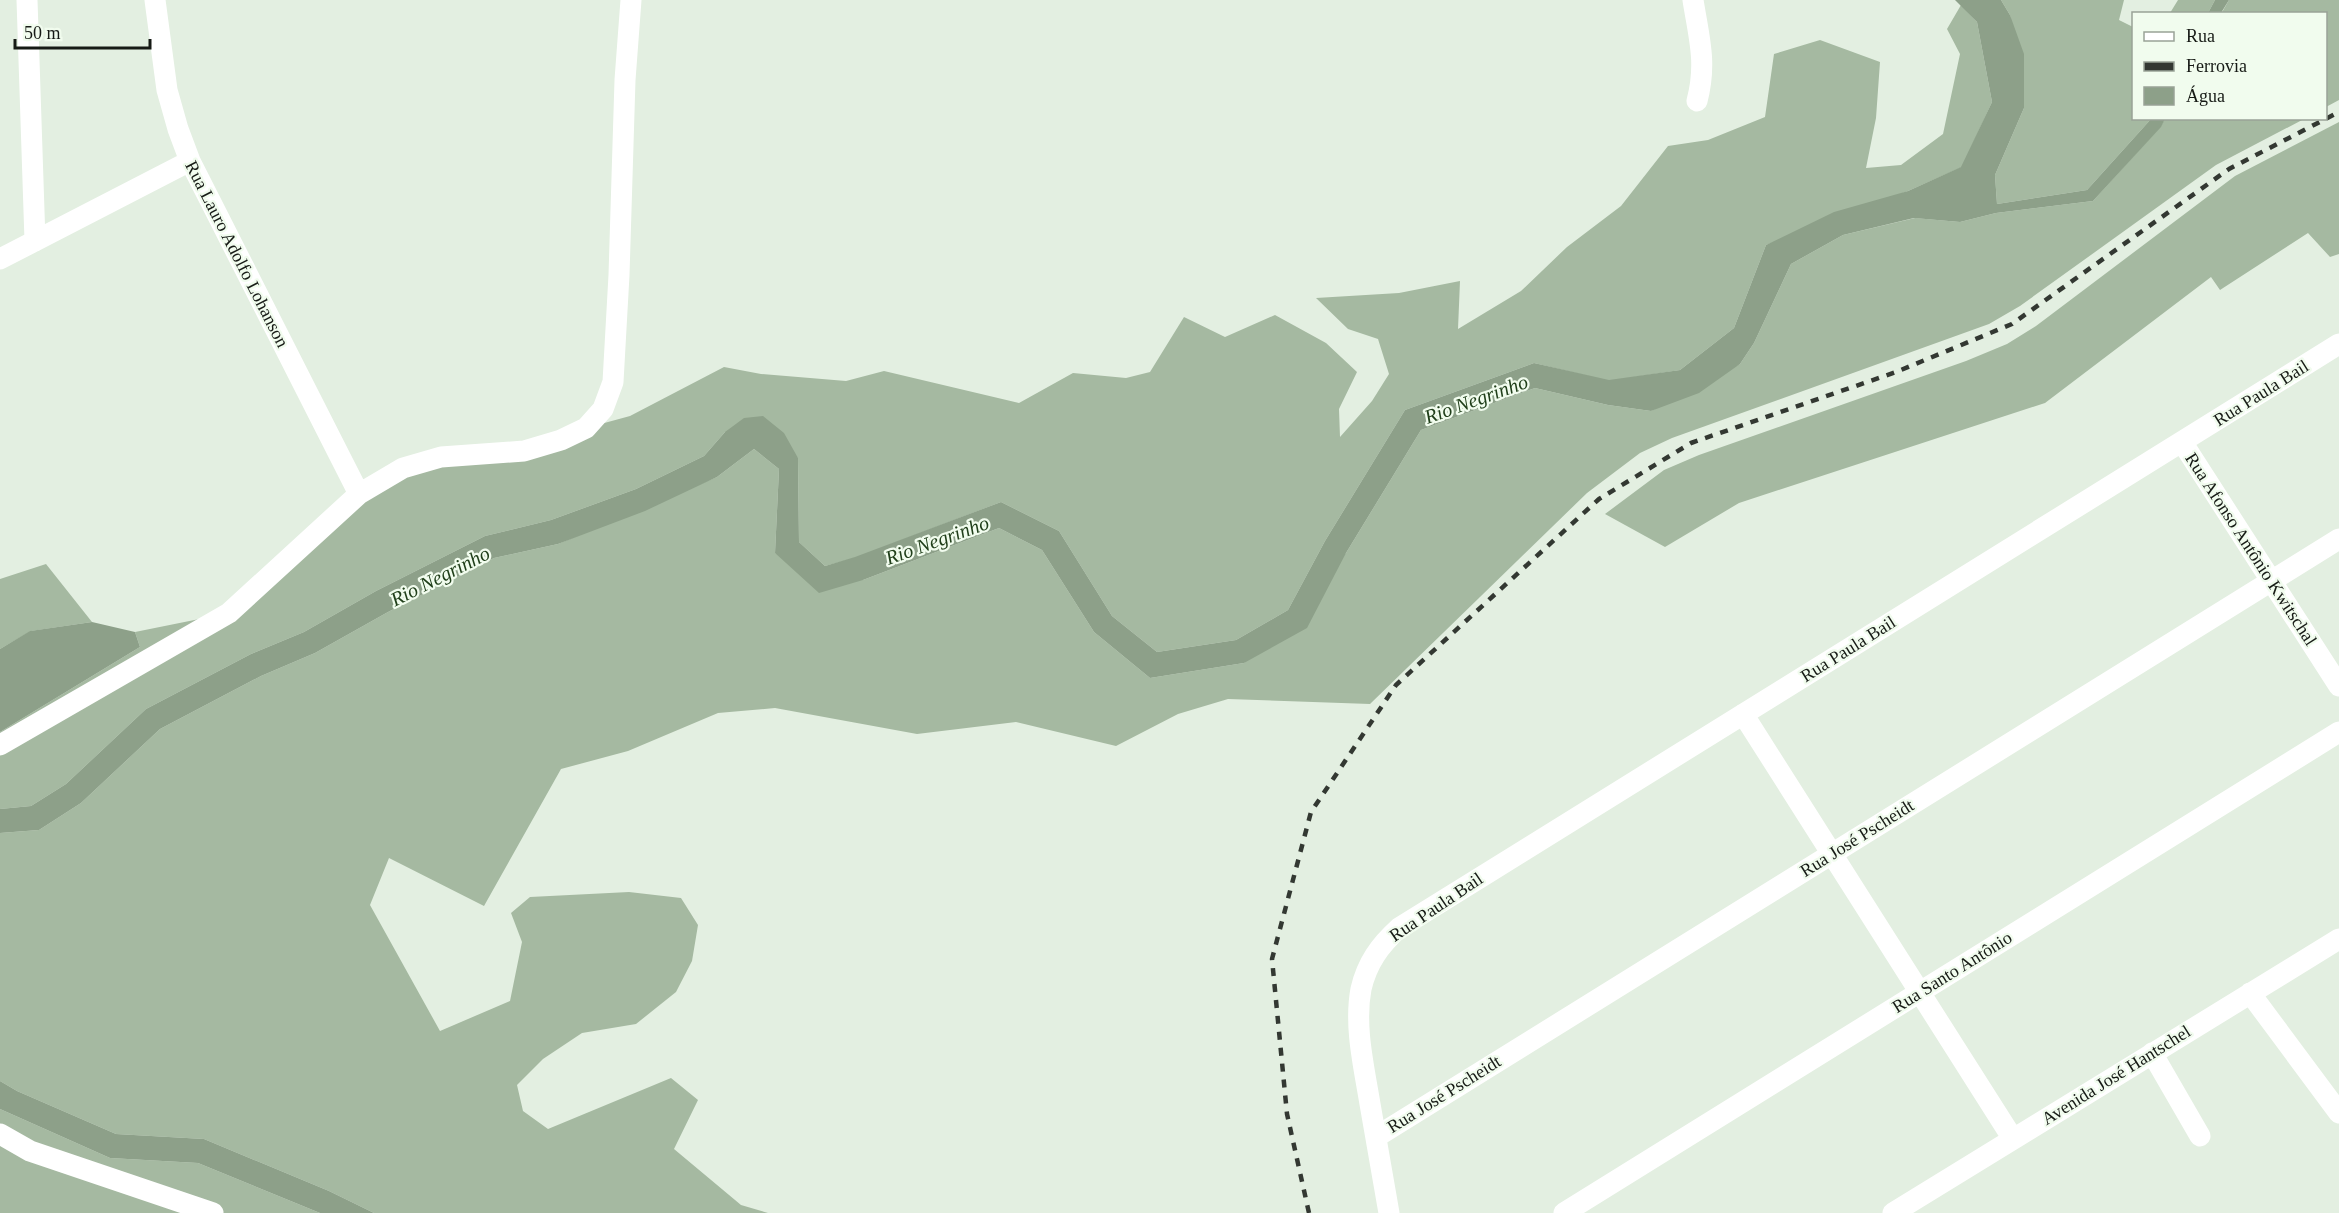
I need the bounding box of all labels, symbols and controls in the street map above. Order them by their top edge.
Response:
scale bar [15,12,150,50]
legend [2132,12,2327,120]
text: 50 m [24,23,61,43]
text: Rua [2186,26,2215,46]
text: Ferrovia [2186,56,2247,76]
text: Água [2186,85,2225,106]
street label: Rua Lauro Adolfo Lohanson [181,157,293,351]
street label: Rua Paula Bail [2210,356,2312,430]
water label: Rio Negrinho [1420,370,1531,429]
street label: Rua Afonso Antônio Kwitschal [2181,449,2321,649]
water label: Rio Negrinho [881,511,992,570]
water label: Rio Negrinho [386,542,494,612]
street label: Rua Paula Bail [1797,612,1899,686]
street label: Rua José Pscheidt [1797,795,1917,881]
street label: Rua Paula Bail [1386,869,1486,945]
street label: Rua Santo Antônio [1889,927,2015,1017]
street label: Avenida José Hantschel [2038,1021,2194,1129]
street label: Rua José Pscheidt [1384,1051,1504,1137]

